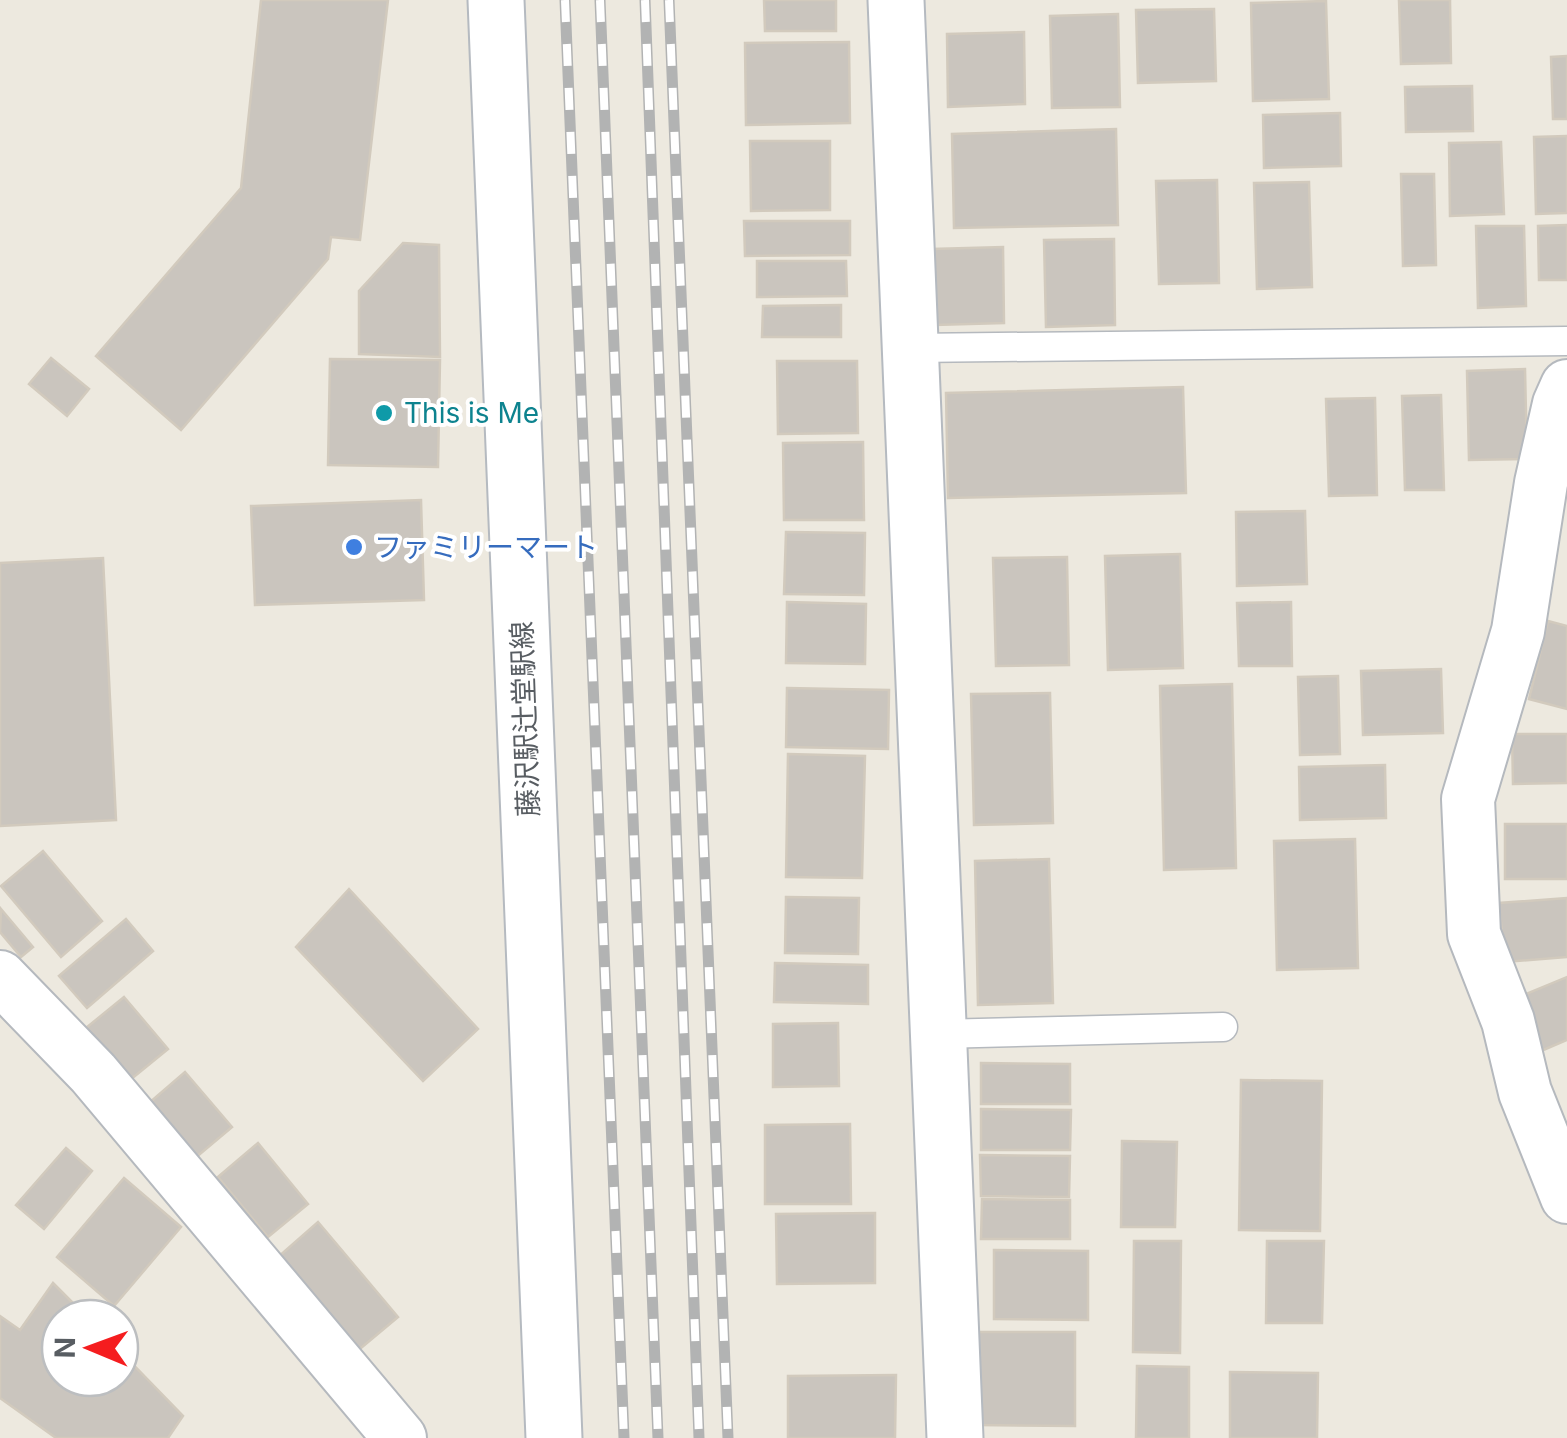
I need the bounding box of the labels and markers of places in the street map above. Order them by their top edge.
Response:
place label: This is Me [404,396,539,430]
marker: This is Me [373,402,395,424]
place label: ファミリーマート [374,530,598,564]
marker: ファミリーマート [343,536,365,558]

